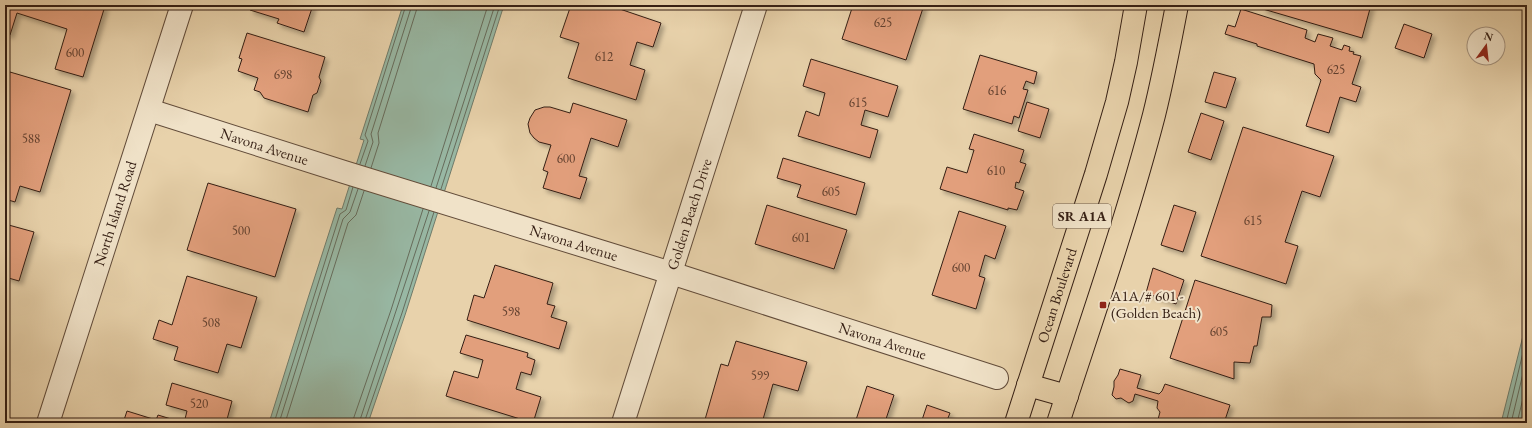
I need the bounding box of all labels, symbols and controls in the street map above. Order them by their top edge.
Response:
house number: 625 [874,14,892,31]
north arrow [1466,26,1506,66]
text: N [1482,28,1495,44]
house number: 600 [66,44,84,61]
house number: 612 [595,48,614,65]
house number: 625 [1327,61,1345,78]
house number: 698 [274,66,292,83]
house number: 616 [988,82,1006,99]
house number: 615 [849,94,867,111]
street label: Navona Avenue [218,123,311,169]
house number: 588 [22,130,40,147]
house number: 600 [557,150,575,167]
street label: Golden Beach Drive [662,156,716,272]
street label: North Island Road [89,158,141,268]
house number: 610 [987,162,1005,179]
house number: 605 [822,183,840,200]
road number: SR A1A [1053,204,1111,228]
house number: 615 [1244,212,1262,229]
street label: Navona Avenue [527,220,620,265]
house number: 500 [232,222,250,239]
house number: 601 [792,229,810,246]
street label: Ocean Boulevard [1032,245,1081,345]
house number: 600 [952,259,970,276]
place label: A1A/# 601 - (Golden Beach) [1110,286,1201,322]
marker: A1A/# 601 - (Golden Beach) [1098,300,1108,310]
house number: 598 [502,303,520,320]
house number: 508 [202,314,220,331]
street label: Navona Avenue [836,318,929,364]
house number: 605 [1210,323,1228,340]
house number: 599 [751,367,770,384]
house number: 520 [190,395,208,412]

